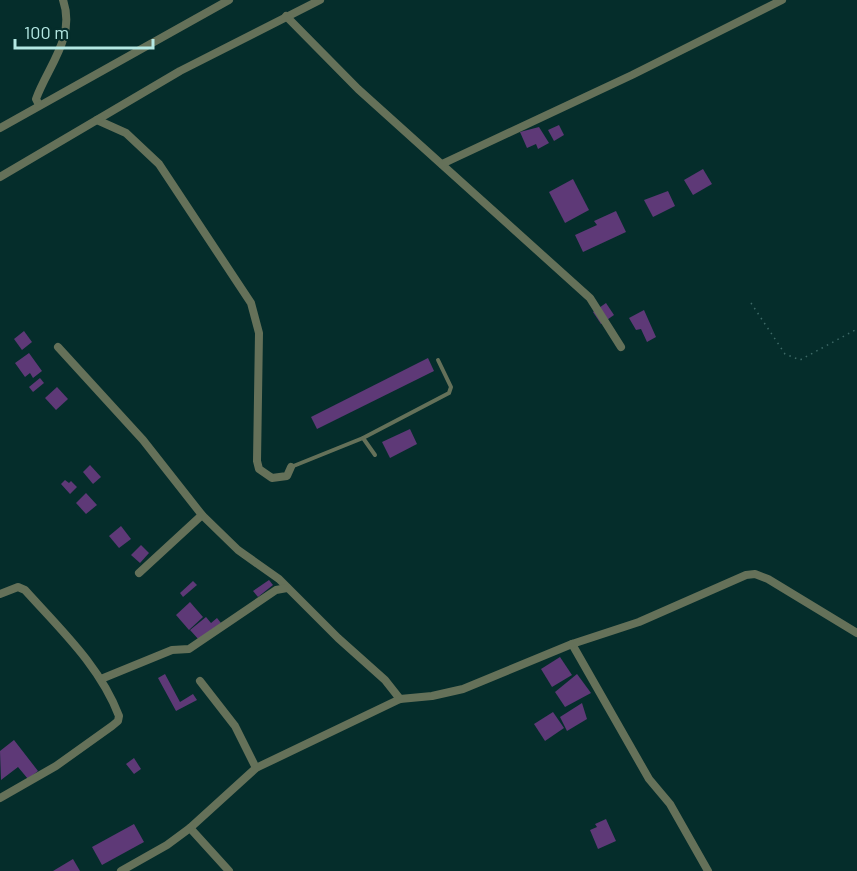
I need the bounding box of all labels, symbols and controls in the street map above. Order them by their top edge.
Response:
scale bar [15,12,153,50]
text: 100 m [24,21,69,43]

